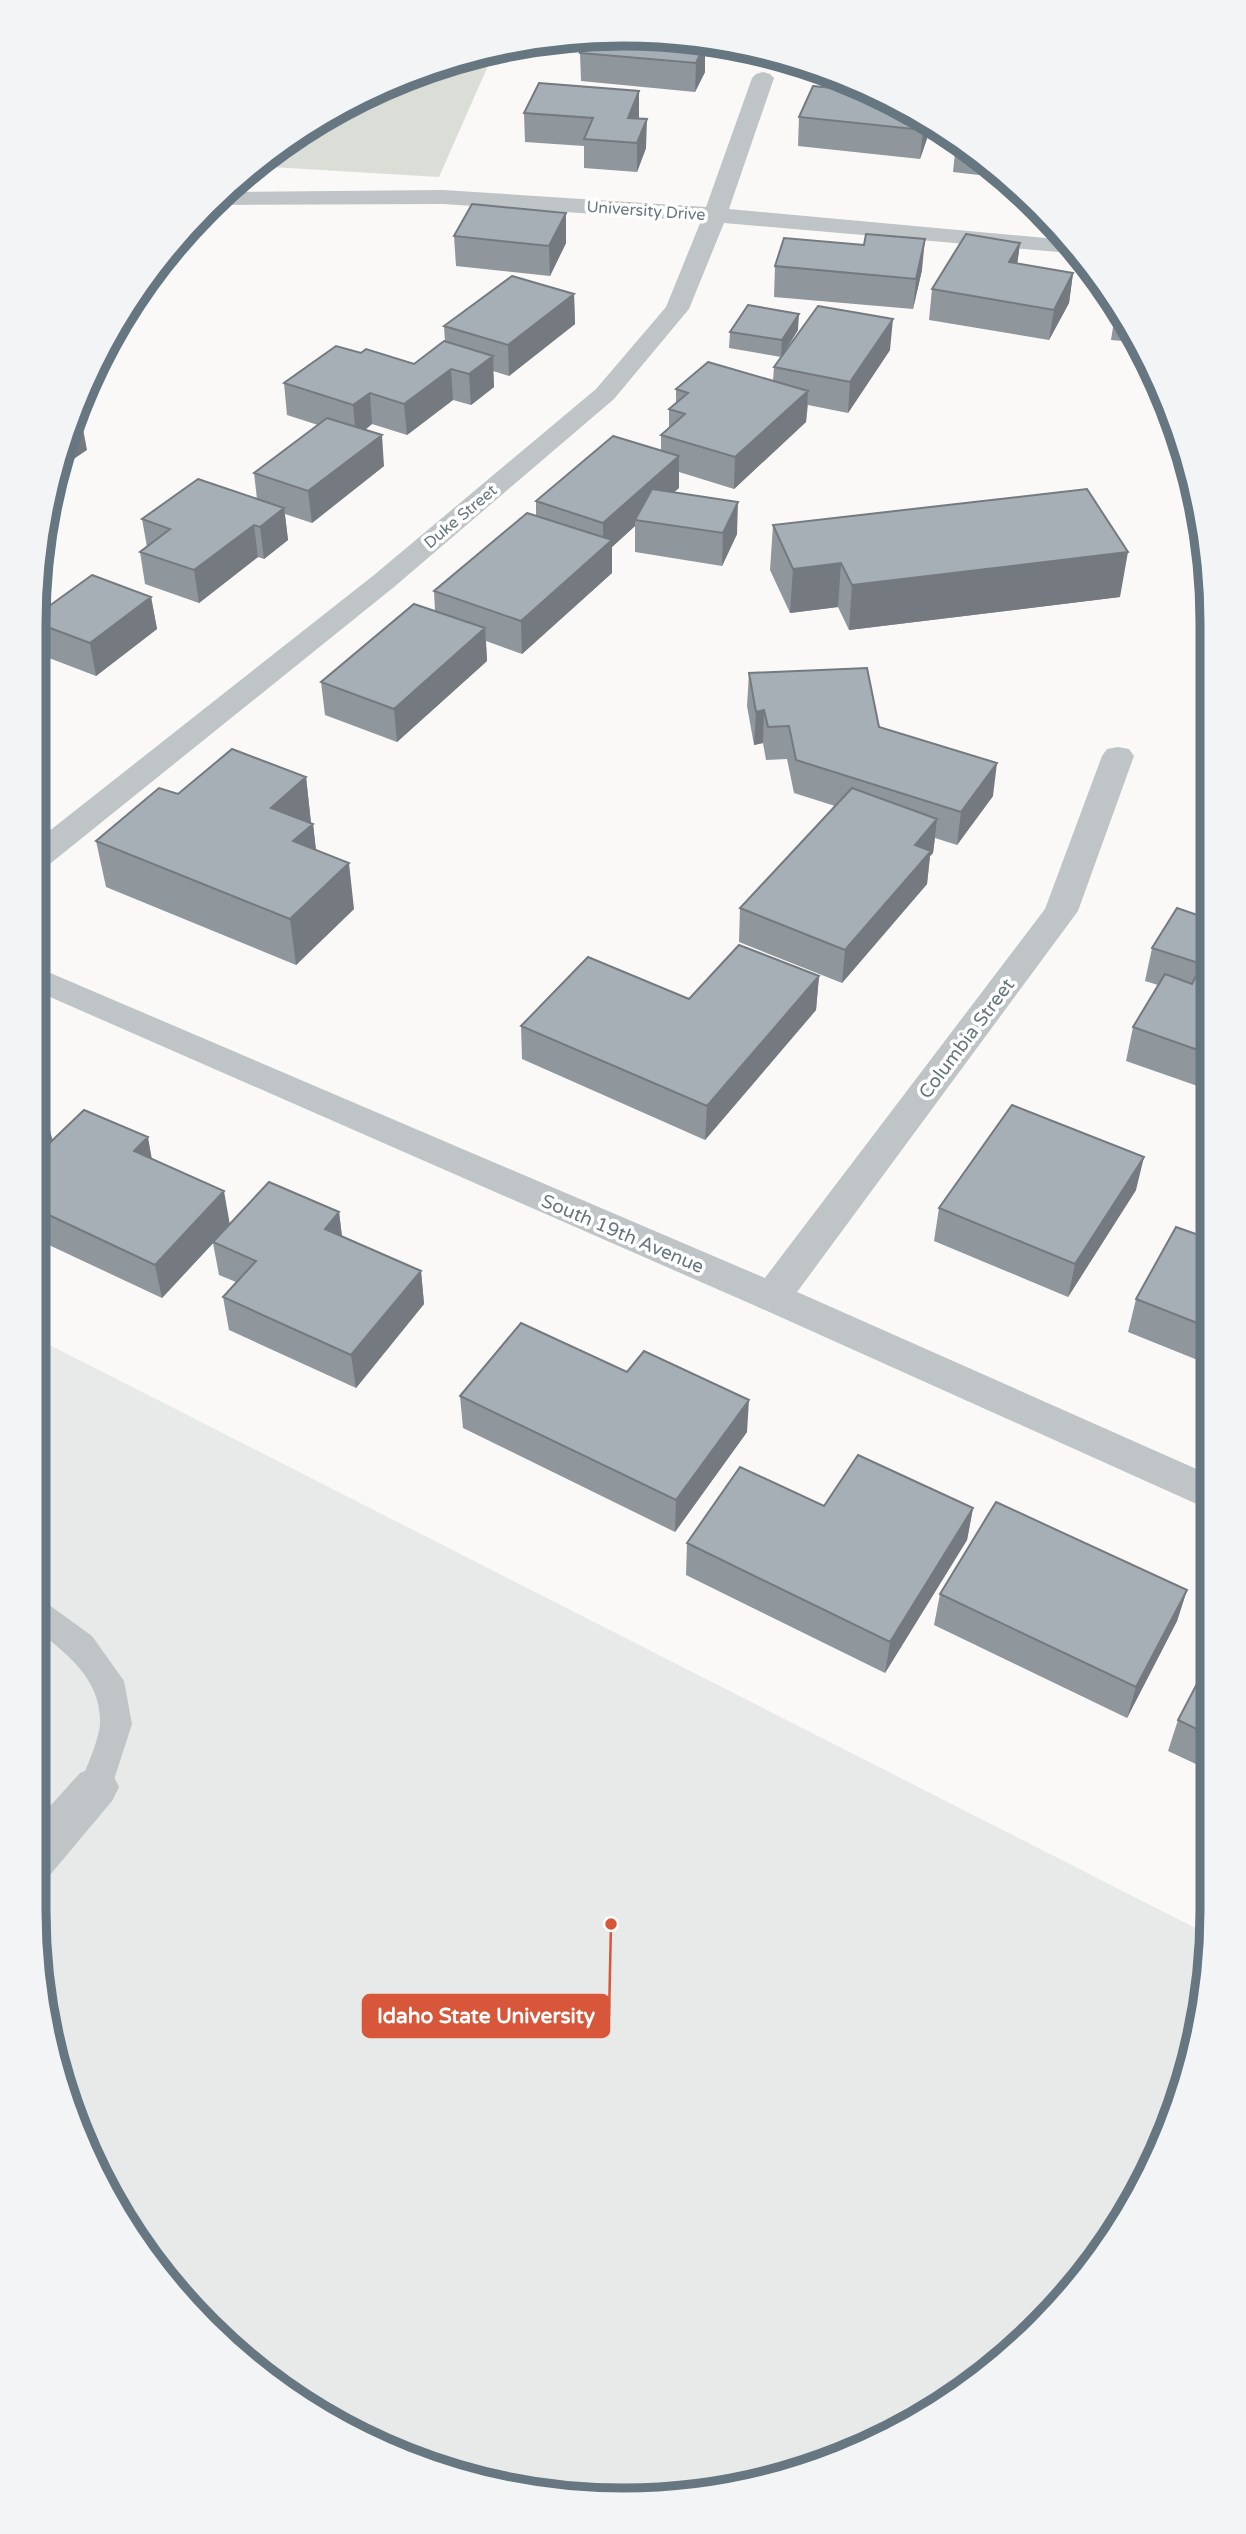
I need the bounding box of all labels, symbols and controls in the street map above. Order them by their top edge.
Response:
street label: University Drive [586,197,706,225]
street label: Duke Street [420,480,501,553]
street label: Columbia Street [914,974,1019,1103]
street label: South 19th Avenue [538,1190,707,1278]
callout: Idaho State University [363,1995,609,2037]
text: Idaho State University [377,2004,596,2029]

